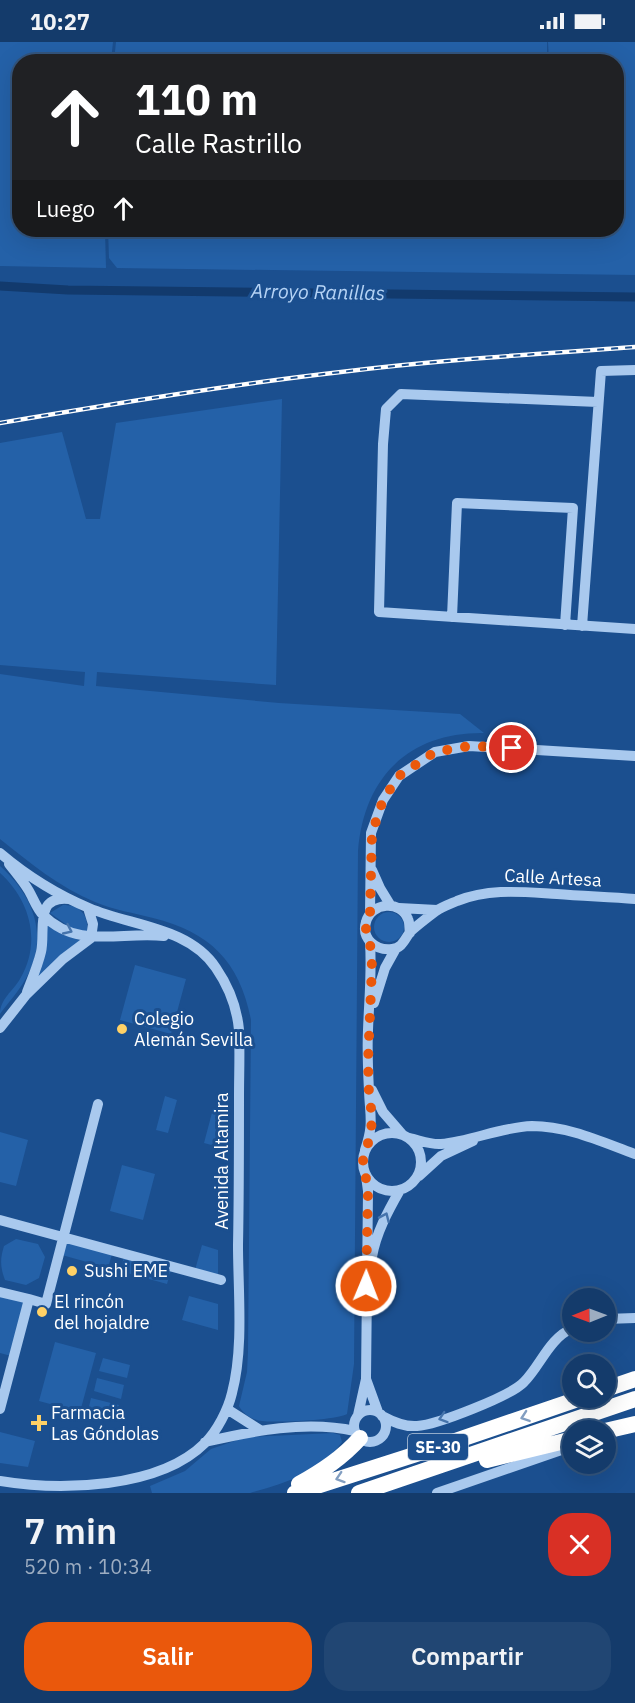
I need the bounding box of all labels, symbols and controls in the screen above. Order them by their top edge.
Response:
text: 10:27 [30,7,90,36]
text: 110 m [135,72,258,127]
icon: ahead [36,78,114,156]
text: Calle Rastrillo [135,125,302,160]
icon: ahead [107,192,140,225]
text: Luego [36,194,95,223]
water label: Arroyo Ranillas [250,277,385,306]
pin [486,722,537,773]
icon: arrive [495,731,528,764]
street label: Calle Artesa [504,863,603,892]
one-way arrow [61,922,72,934]
place label: Colegio Alemán Sevilla [134,1007,253,1051]
marker: Colegio Alemán Sevilla [115,1022,129,1036]
street label: Avenida Altamira [210,1092,233,1230]
one-way arrow [378,1212,390,1223]
position arrow [334,1254,398,1318]
place label: Sushi EME [84,1259,168,1282]
marker: Sushi EME [65,1264,79,1278]
north arrow [562,1288,616,1342]
map controls [562,1288,616,1474]
place label: El rincón del hojaldre [54,1290,150,1334]
marker: El rincón del hojaldre [35,1305,49,1319]
button: search [562,1354,616,1408]
place label: Farmacia Las Góndolas [51,1401,159,1445]
one-way arrow [520,1410,531,1422]
one-way arrow [438,1411,449,1424]
marker: Farmacia Las Góndolas [32,1416,46,1430]
button: layers [562,1420,616,1474]
road number: SE-30 [408,1434,468,1460]
one-way arrow [335,1471,346,1484]
text: 7 min [24,1507,117,1554]
button: close [548,1513,611,1576]
text: 520 m · 10:34 [24,1553,152,1580]
button: Salir [24,1622,312,1691]
button: Compartir [324,1622,611,1691]

